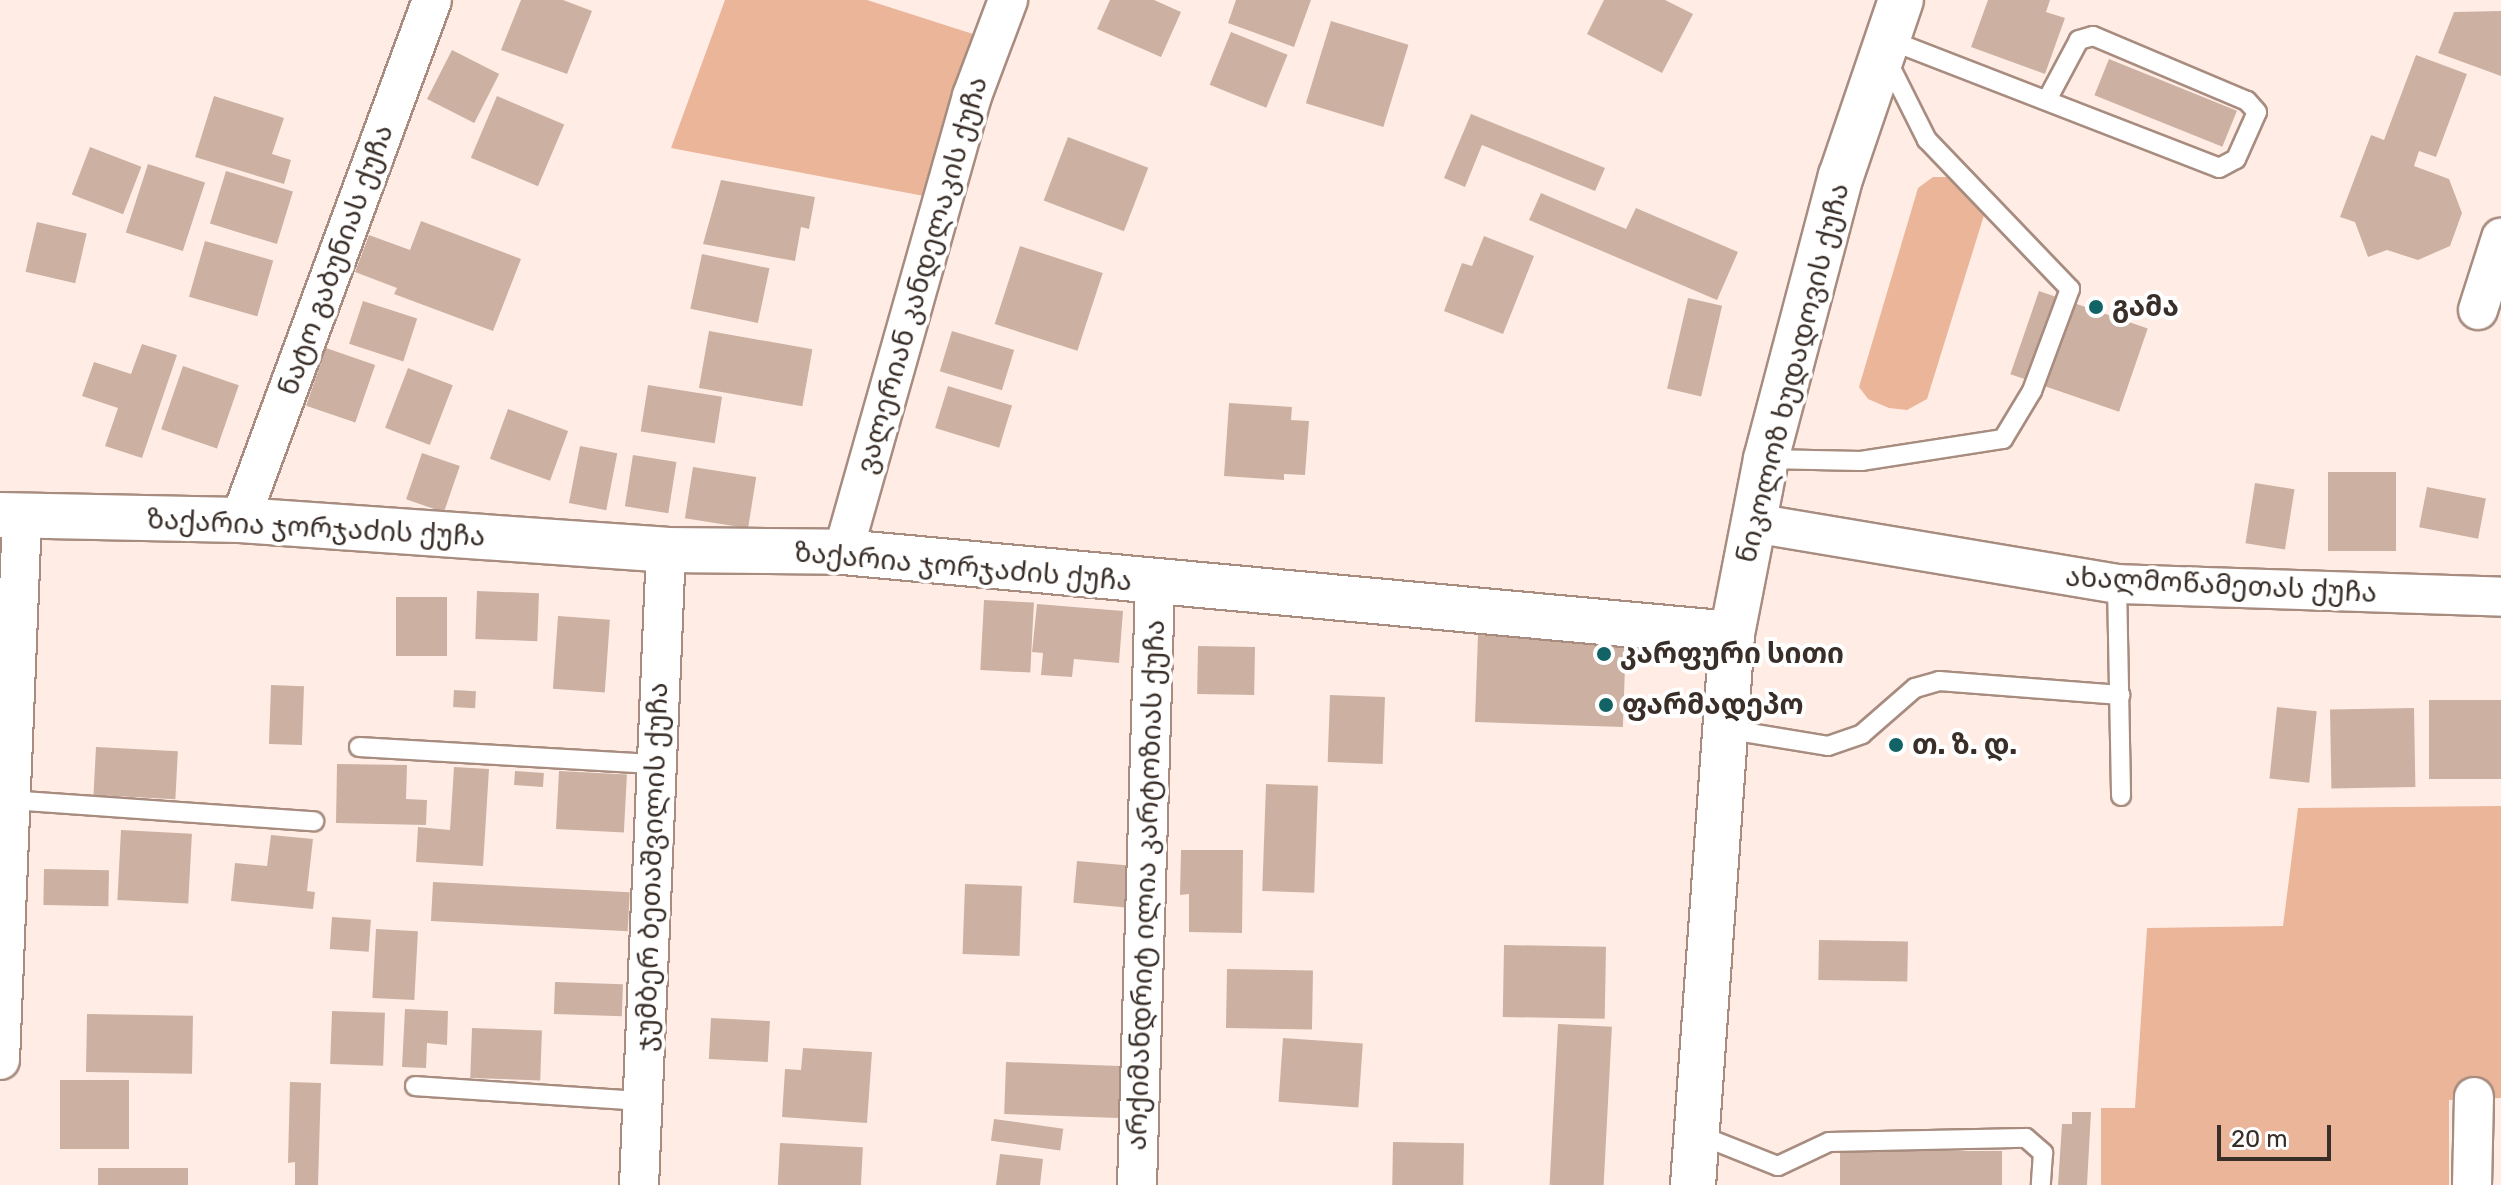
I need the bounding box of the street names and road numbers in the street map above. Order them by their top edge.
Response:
street label: ვალერიან კანდელაკის ქუჩა [849,73,995,477]
street label: ნატო გაბუნიას ქუჩა [271,120,401,400]
street label: ნიკოლოზ ხუდადოვის ქუჩა [1730,180,1856,566]
street label: ზაქარია ჯორჯაძის ქუჩა [146,502,486,554]
street label: ზაქარია ჯორჯაძის ქუჩა [793,536,1133,598]
street label: ახალმოწამეთას ქუჩა [2064,560,2378,610]
street label: არქიმანდრიტ ილია კარტოზიას ქუჩა [1120,619,1172,1151]
street label: ჯუმბერ ბეთაშვილის ქუჩა [629,682,675,1052]

